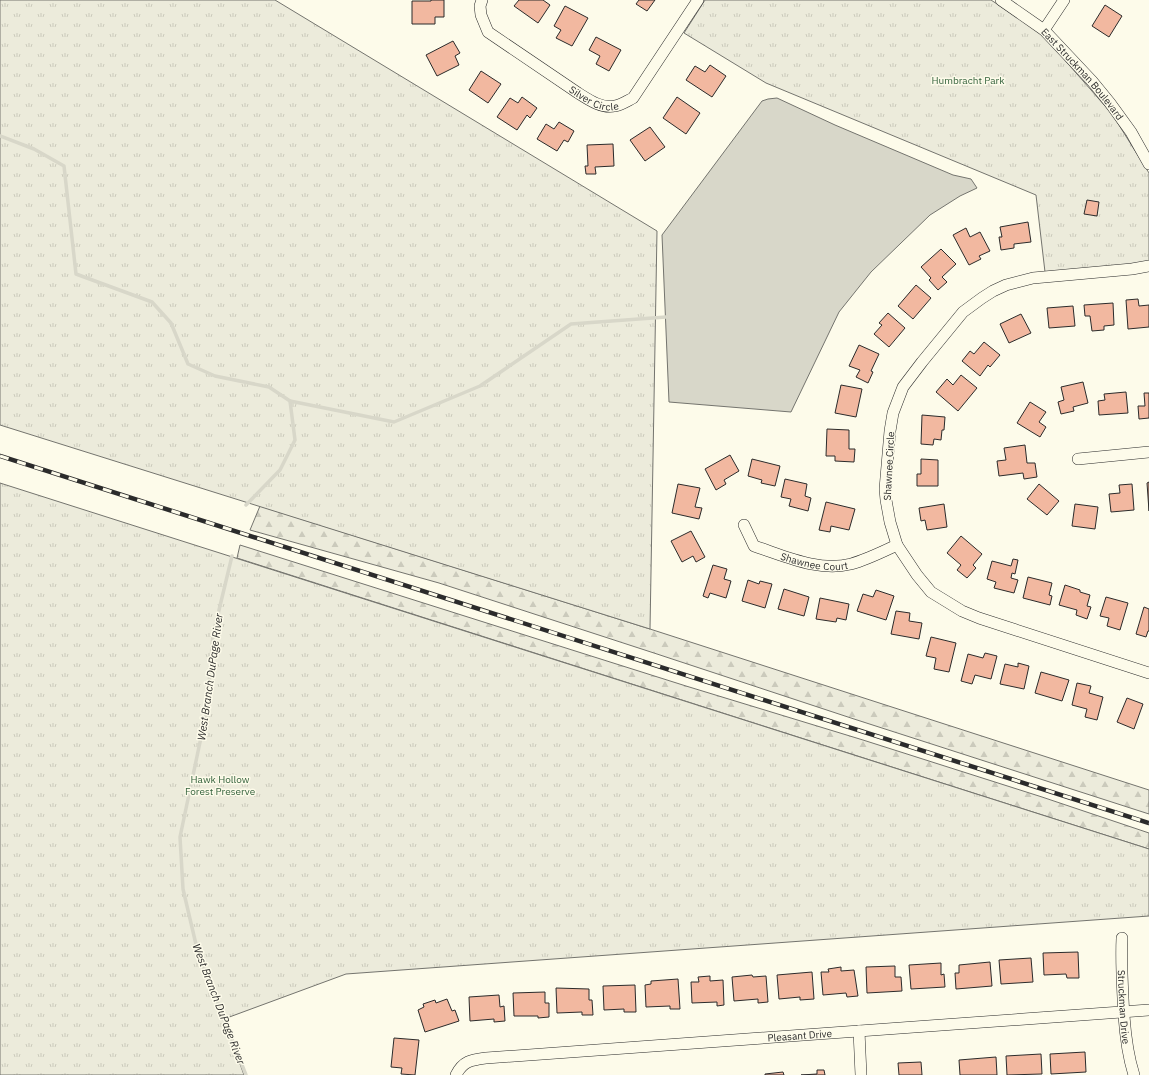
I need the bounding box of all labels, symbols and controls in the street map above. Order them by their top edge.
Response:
street label: East Struckman Boulevard [1039,25,1127,123]
park label: Humbracht Park [931,74,1005,87]
street label: Silver Circle [567,83,620,113]
street label: Shawnee Circle [881,431,897,501]
street label: Shawnee Court [779,549,849,573]
water label: West Branch DuPage River [194,612,226,741]
park label: Hawk Hollow Forest Preserve [185,773,256,798]
water label: West Branch DuPage River [189,942,249,1067]
street label: Struckman Drive [1115,970,1133,1045]
street label: Pleasant Drive [767,1026,833,1044]

